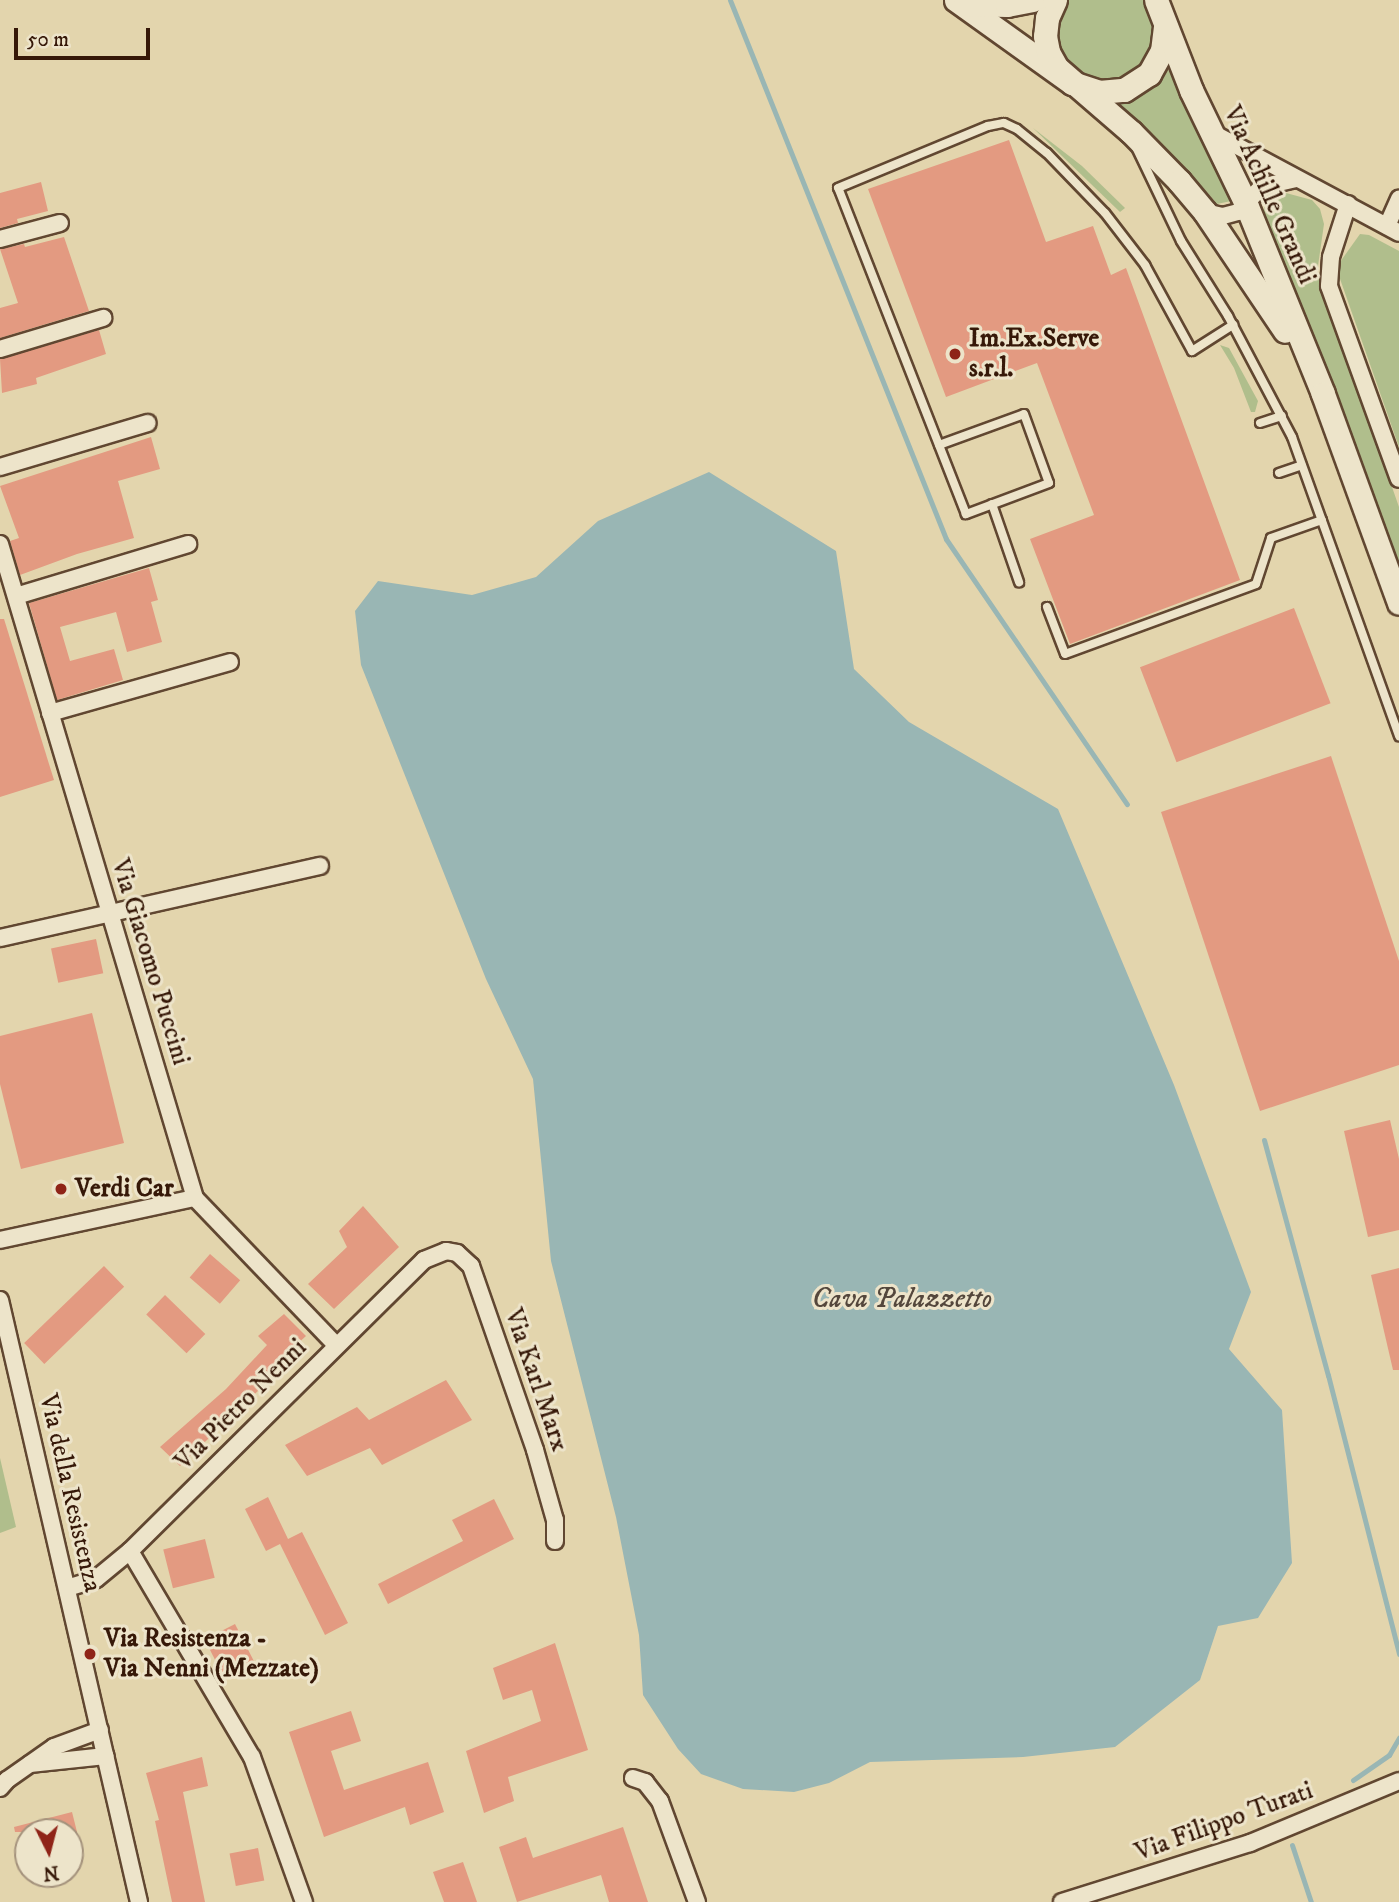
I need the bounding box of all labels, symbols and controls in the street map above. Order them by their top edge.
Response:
scale bar [18,14,154,58]
text: 50 m [27,27,69,53]
street label: Via Achille Grandi [1216,101,1322,289]
place label: Im.Ex.Serve s.r.l. [969,323,1099,384]
marker: Im.Ex.Serve s.r.l. [947,346,963,362]
street label: Via Giacomo Puccini [104,855,196,1069]
place label: Verdi Car [75,1173,174,1205]
marker: Verdi Car [53,1181,69,1197]
water label: Cava Palazzetto [812,1282,992,1316]
street label: Via Karl Marx [497,1304,575,1456]
street label: Via Pietro Nenni [169,1333,313,1477]
street label: Via della Resistenza [32,1391,108,1595]
place label: Via Resistenza - Via Nenni (Mezzate) [104,1623,319,1684]
marker: Via Resistenza - Via Nenni (Mezzate) [82,1646,98,1662]
street label: Via Filippo Turati [1131,1775,1317,1869]
north arrow [14,1818,84,1888]
text: N [42,1860,60,1885]

